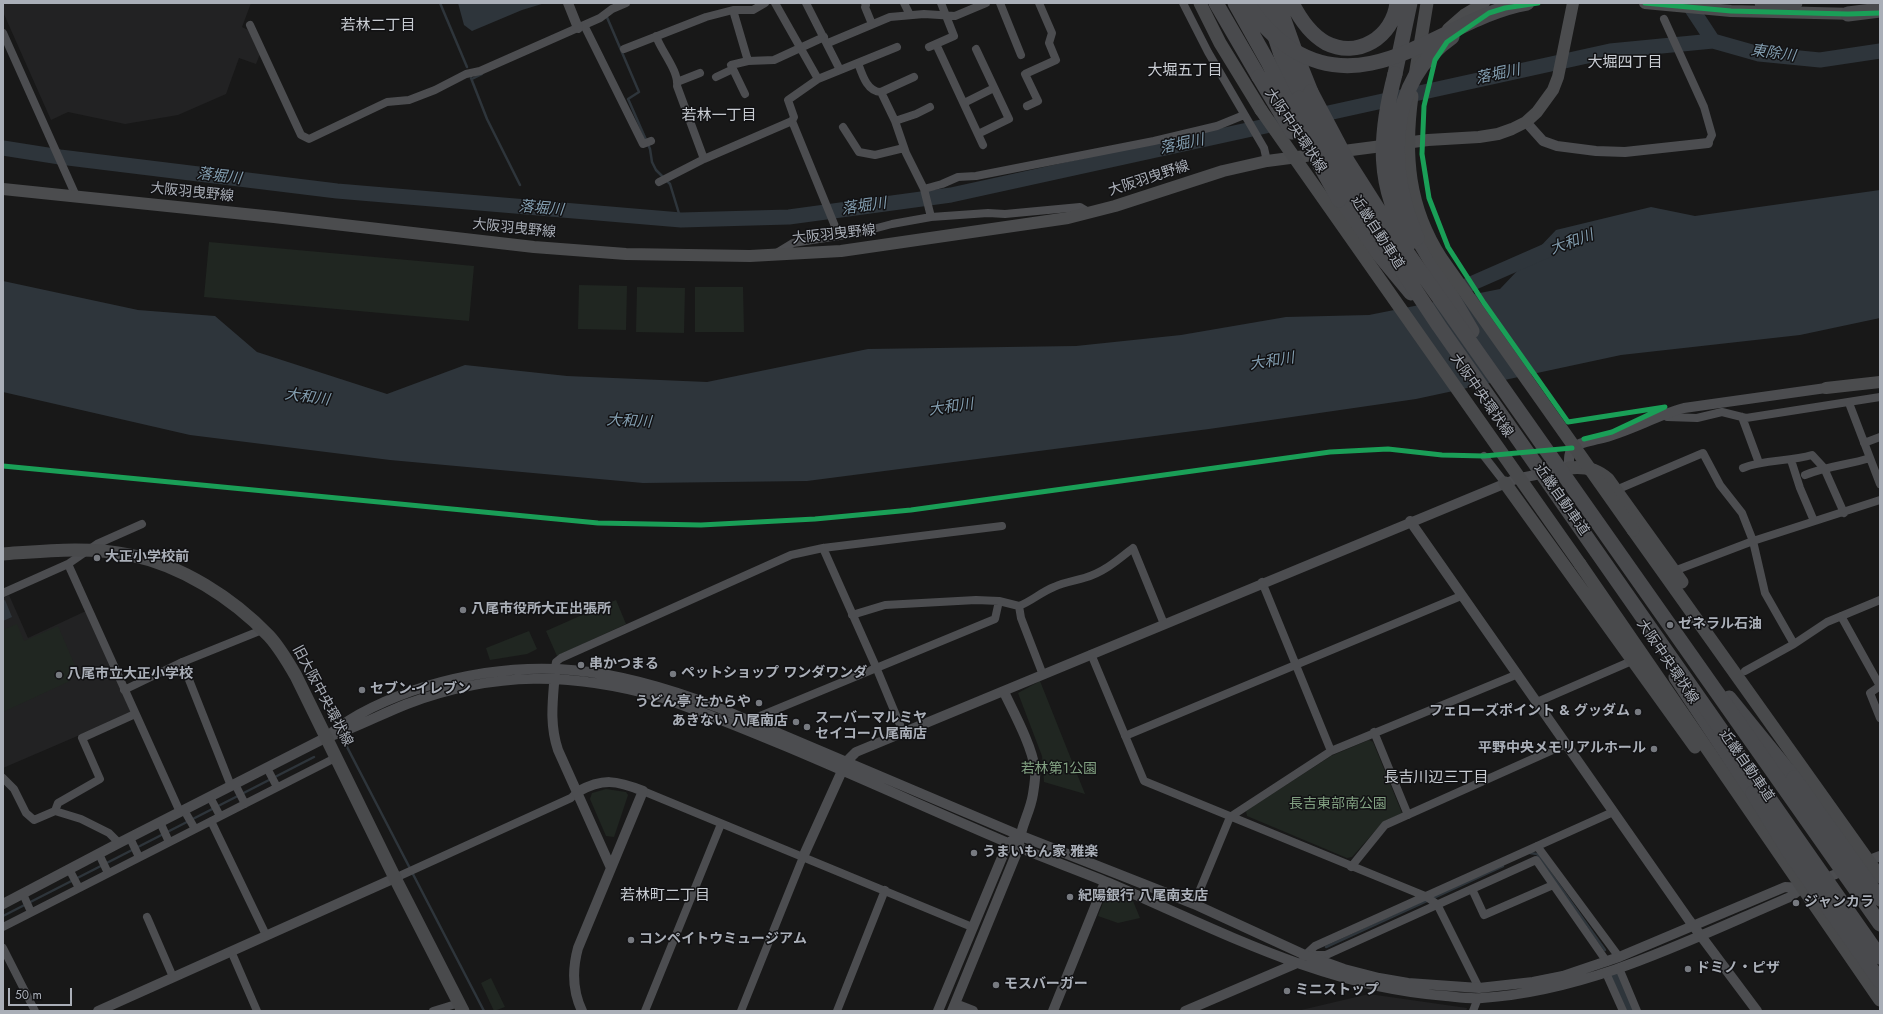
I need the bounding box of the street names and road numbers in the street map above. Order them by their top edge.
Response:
street label: 大阪中央環状線 [1261,86,1329,176]
street label: 大阪羽曳野線 [1106,158,1192,200]
street label: 大阪羽曳野線 [149,180,235,206]
street label: 近畿自動車道 [1347,193,1407,273]
street label: 大阪羽曳野線 [471,216,557,242]
street label: 大阪羽曳野線 [791,222,877,248]
street label: 大阪中央環状線 [1446,351,1516,441]
street label: 近畿自動車道 [1530,461,1592,539]
street label: 大阪中央環状線 [1633,617,1701,707]
street label: 旧大阪中央環状線 [288,643,356,749]
street label: 近畿自動車道 [1715,727,1777,805]

